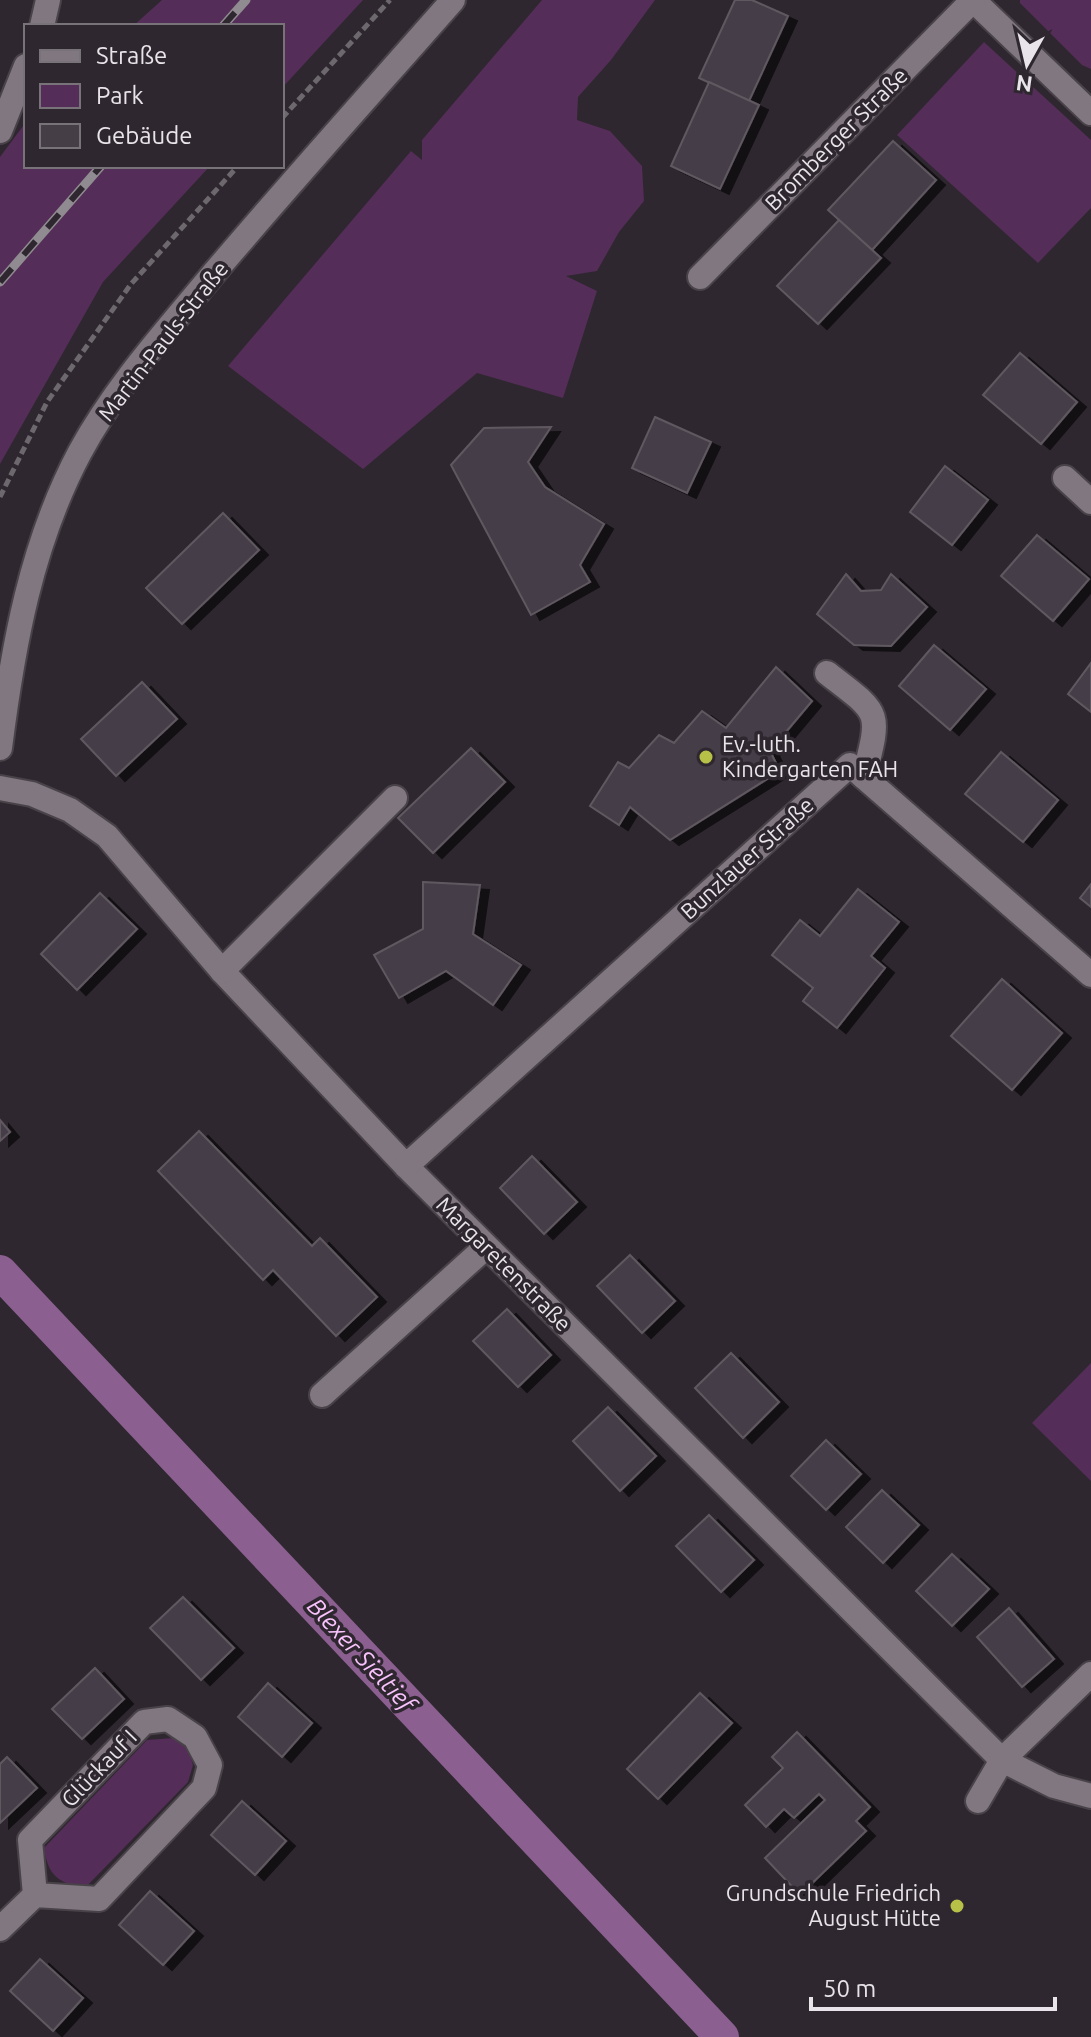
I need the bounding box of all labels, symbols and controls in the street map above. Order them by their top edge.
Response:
legend [24,24,284,168]
north arrow [987,24,1067,104]
text: Straße [96,42,167,69]
street label: Bromberger Straße [759,62,912,215]
text: N [1014,71,1034,98]
text: Park [96,82,144,109]
text: Gebäude [96,122,193,149]
street label: Martin-Pauls-Straße [93,256,233,425]
place label: Ev.-luth. Kindergarten FAH [722,731,898,781]
marker: Ev.-luth. Kindergarten FAH [697,748,715,766]
street label: Bunzlauer Straße [675,792,818,924]
street label: Margaretenstraße [432,1191,577,1336]
water label: Blexer Sieltief [302,1592,423,1719]
street label: Glückauf I [56,1724,141,1811]
place label: Grundschule Friedrich August Hütte [726,1880,941,1930]
marker: Grundschule Friedrich August Hütte [948,1897,966,1915]
scale bar [811,1961,1055,2011]
text: 50 m [823,1975,876,2002]

